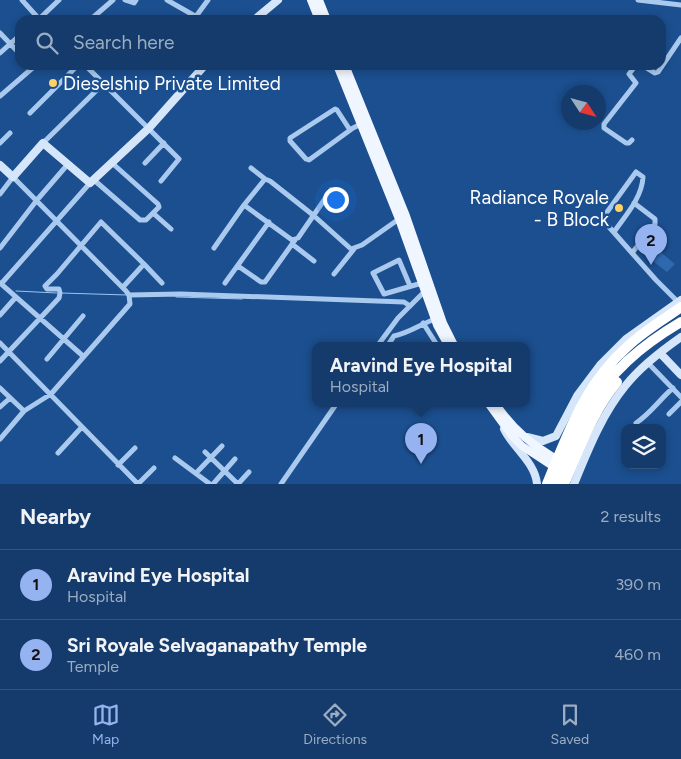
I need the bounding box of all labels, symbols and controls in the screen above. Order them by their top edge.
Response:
search box [15,15,666,70]
icon: search [33,29,61,57]
text: Search here [73,31,175,54]
place label: Dieselship Private Limited [63,72,281,95]
marker: Dieselship Private Limited [47,77,59,89]
north arrow [561,85,606,130]
place label: Radiance Royale - B Block [470,186,610,231]
your location [323,187,349,213]
marker: Radiance Royale - B Block [613,202,625,214]
pin: 2 [635,224,667,265]
popup [312,342,530,407]
text: Aravind Eye Hospital [330,354,512,377]
text: Hospital [330,377,389,396]
pin: 1 [405,423,437,464]
map controls [621,424,666,469]
button: layers [621,424,666,469]
text: Nearby [20,504,91,529]
text: 2 results [601,507,661,526]
text: Aravind Eye Hospital [67,564,249,587]
text: 1 [33,575,39,594]
text: 390 m [615,575,661,594]
text: Hospital [67,587,127,606]
text: Sri Royale Selvaganapathy Temple [67,634,367,657]
text: 2 [31,645,41,664]
text: 460 m [614,645,661,664]
text: Temple [67,657,119,676]
tab: Map [92,701,120,748]
tab: Directions [303,701,367,748]
tab: Saved [551,701,589,748]

